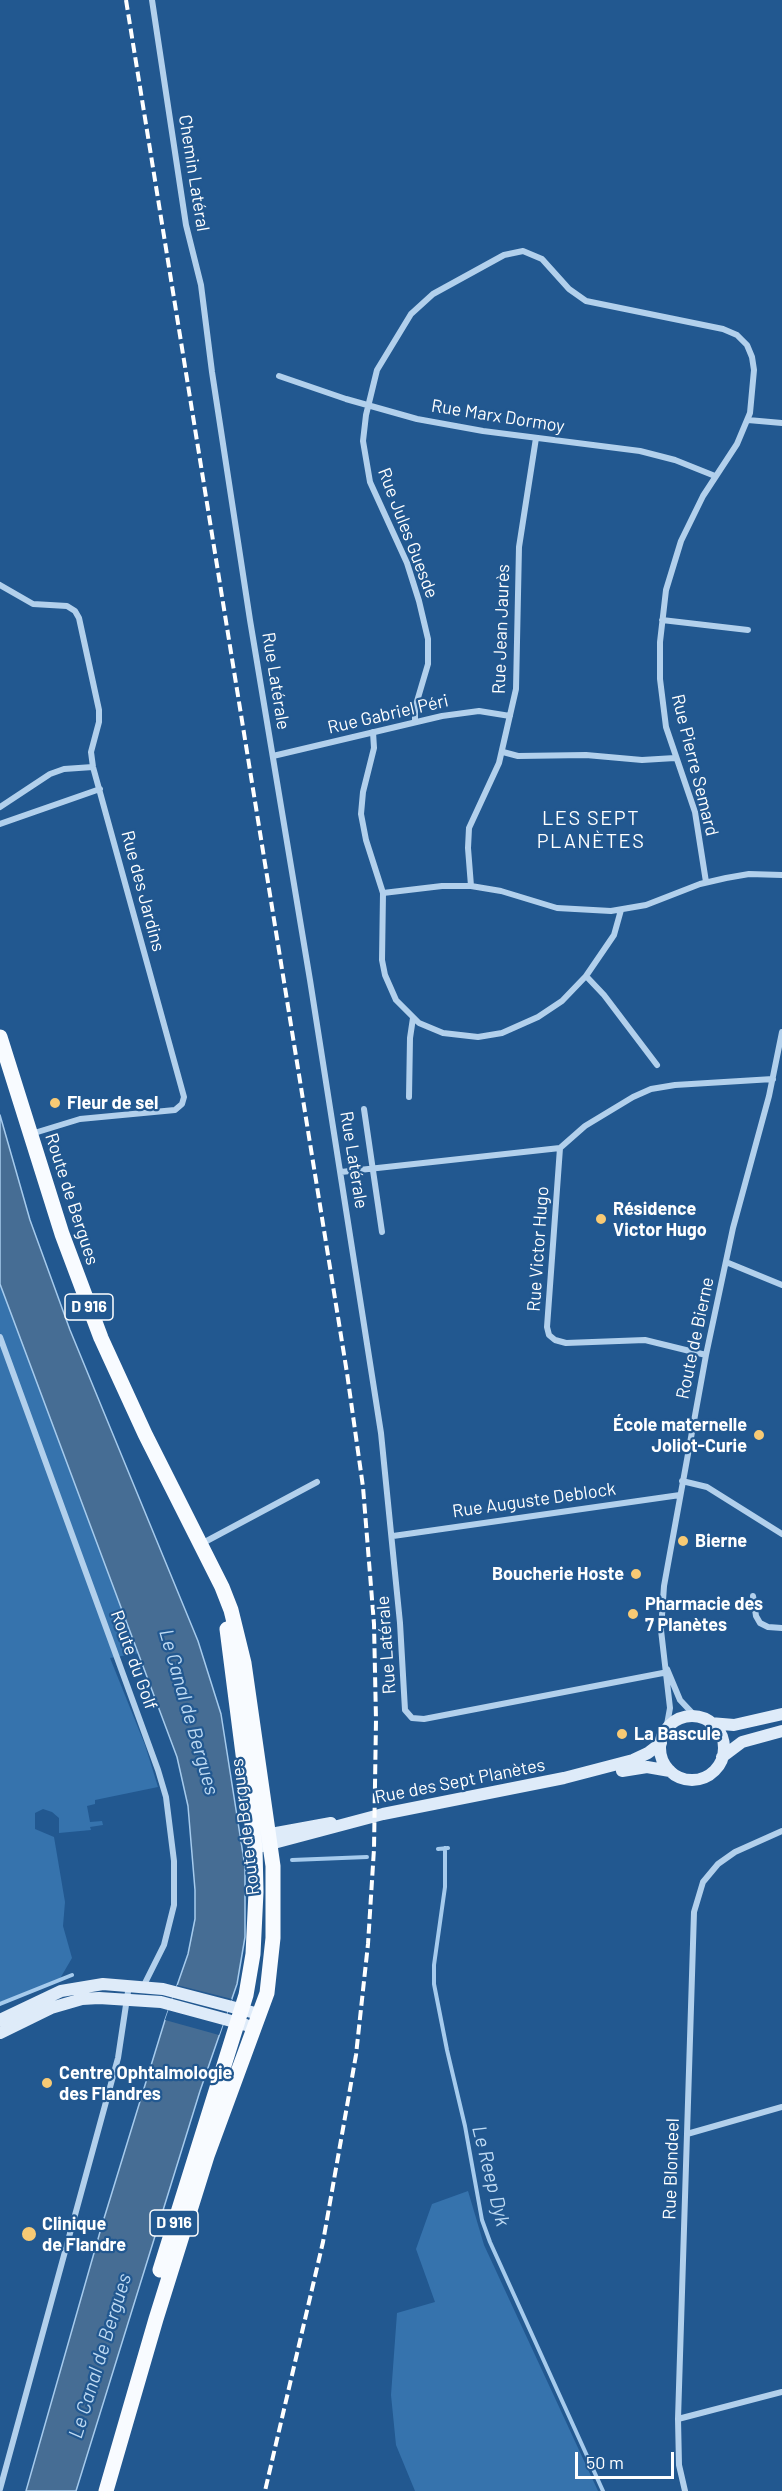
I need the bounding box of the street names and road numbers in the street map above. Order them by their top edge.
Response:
street label: Chemin Latéral [174,113,214,233]
street label: Rue Marx Dormoy [430,395,566,437]
street label: Rue Jules Guesde [373,465,443,601]
street label: Rue Jean Jaurès [488,564,514,694]
street label: Rue Latérale [258,631,294,731]
street label: Rue Gabriel Péri [325,690,451,738]
street label: Rue Pierre Semard [667,692,723,838]
street label: Rue des Jardins [116,828,170,954]
street label: Rue Latérale [336,1110,372,1210]
street label: Route de Bergues [40,1130,104,1268]
street label: Rue Victor Hugo [523,1186,553,1312]
street label: Route de Bierne [672,1275,718,1401]
road number: D 916 [65,1294,113,1320]
street label: Rue Auguste Deblock [451,1478,617,1522]
street label: Rue Latérale [372,1595,400,1695]
street label: Route du Golf [106,1607,162,1713]
street label: Rue des Sept Planètes [373,1754,547,1808]
street label: Route de Bergues [226,1757,264,1897]
street label: Rue Blondeel [658,2118,684,2220]
road number: D 916 [150,2210,198,2236]

